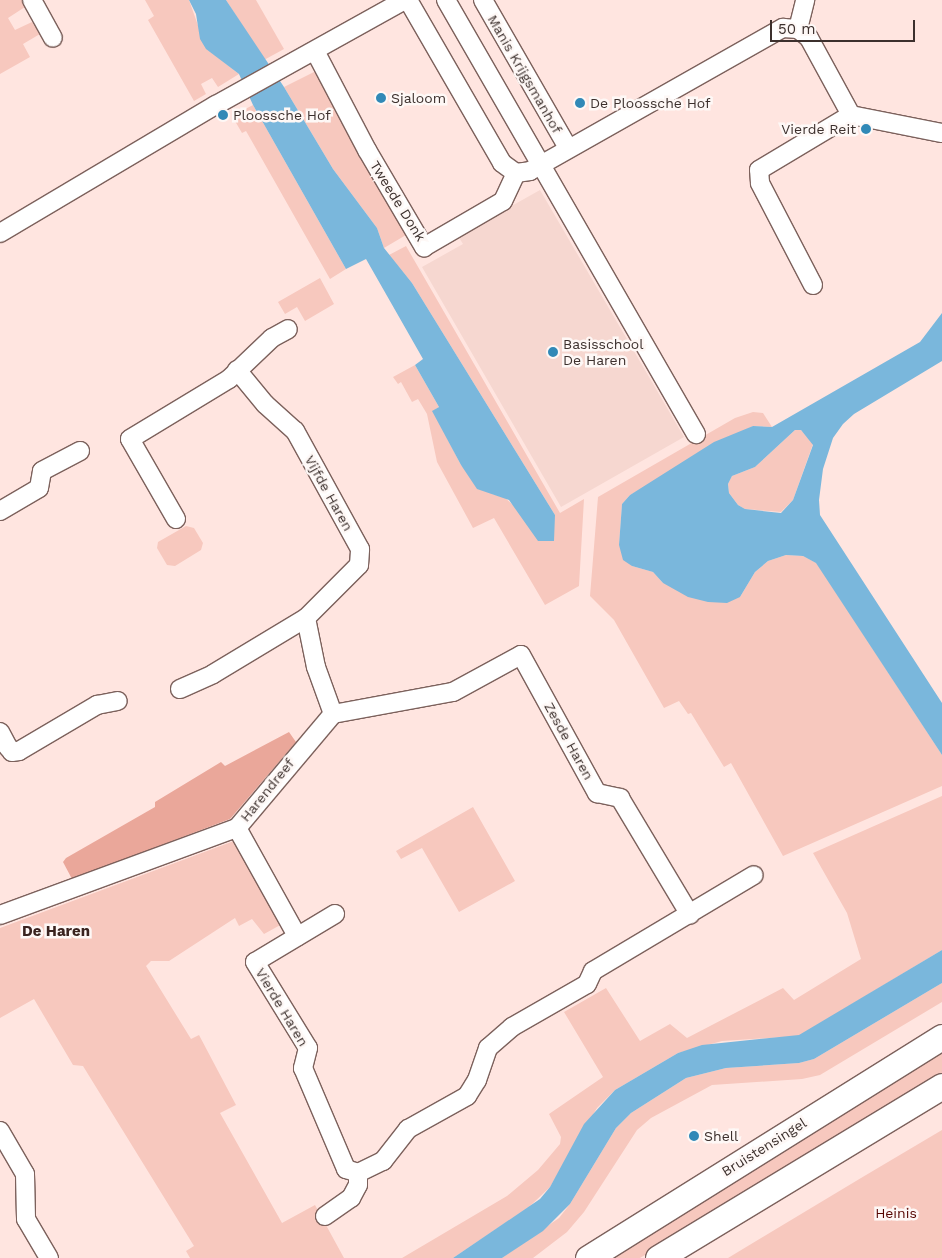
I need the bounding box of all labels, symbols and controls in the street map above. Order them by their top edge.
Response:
scale bar [772,10,917,42]
street label: Manis Krijgsmanhof [484,12,566,136]
text: 50 m [778,20,815,38]
place label: Sjaloom [391,90,446,106]
marker: Sjaloom [375,92,387,104]
place label: De Ploossche Hof [590,95,711,111]
marker: De Ploossche Hof [574,97,586,109]
place label: Ploossche Hof [233,107,331,123]
marker: Ploossche Hof [217,109,229,121]
place label: Vierde Reit [781,121,856,137]
marker: Vierde Reit [860,123,872,135]
street label: Tweede Donk [367,158,429,244]
place label: Basisschool De Haren [563,336,644,368]
marker: Basisschool De Haren [547,346,559,358]
street label: Vijfde Haren [301,452,357,534]
street label: Zesde Haren [541,699,597,783]
street label: Harendreef [236,755,298,825]
district label: De Haren [22,923,90,941]
street label: Vierde Haren [252,965,312,1049]
street label: Bruistensingel [719,1114,809,1180]
place label: Shell [704,1128,738,1144]
marker: Shell [688,1130,700,1142]
park label: Heinis [875,1205,917,1221]

